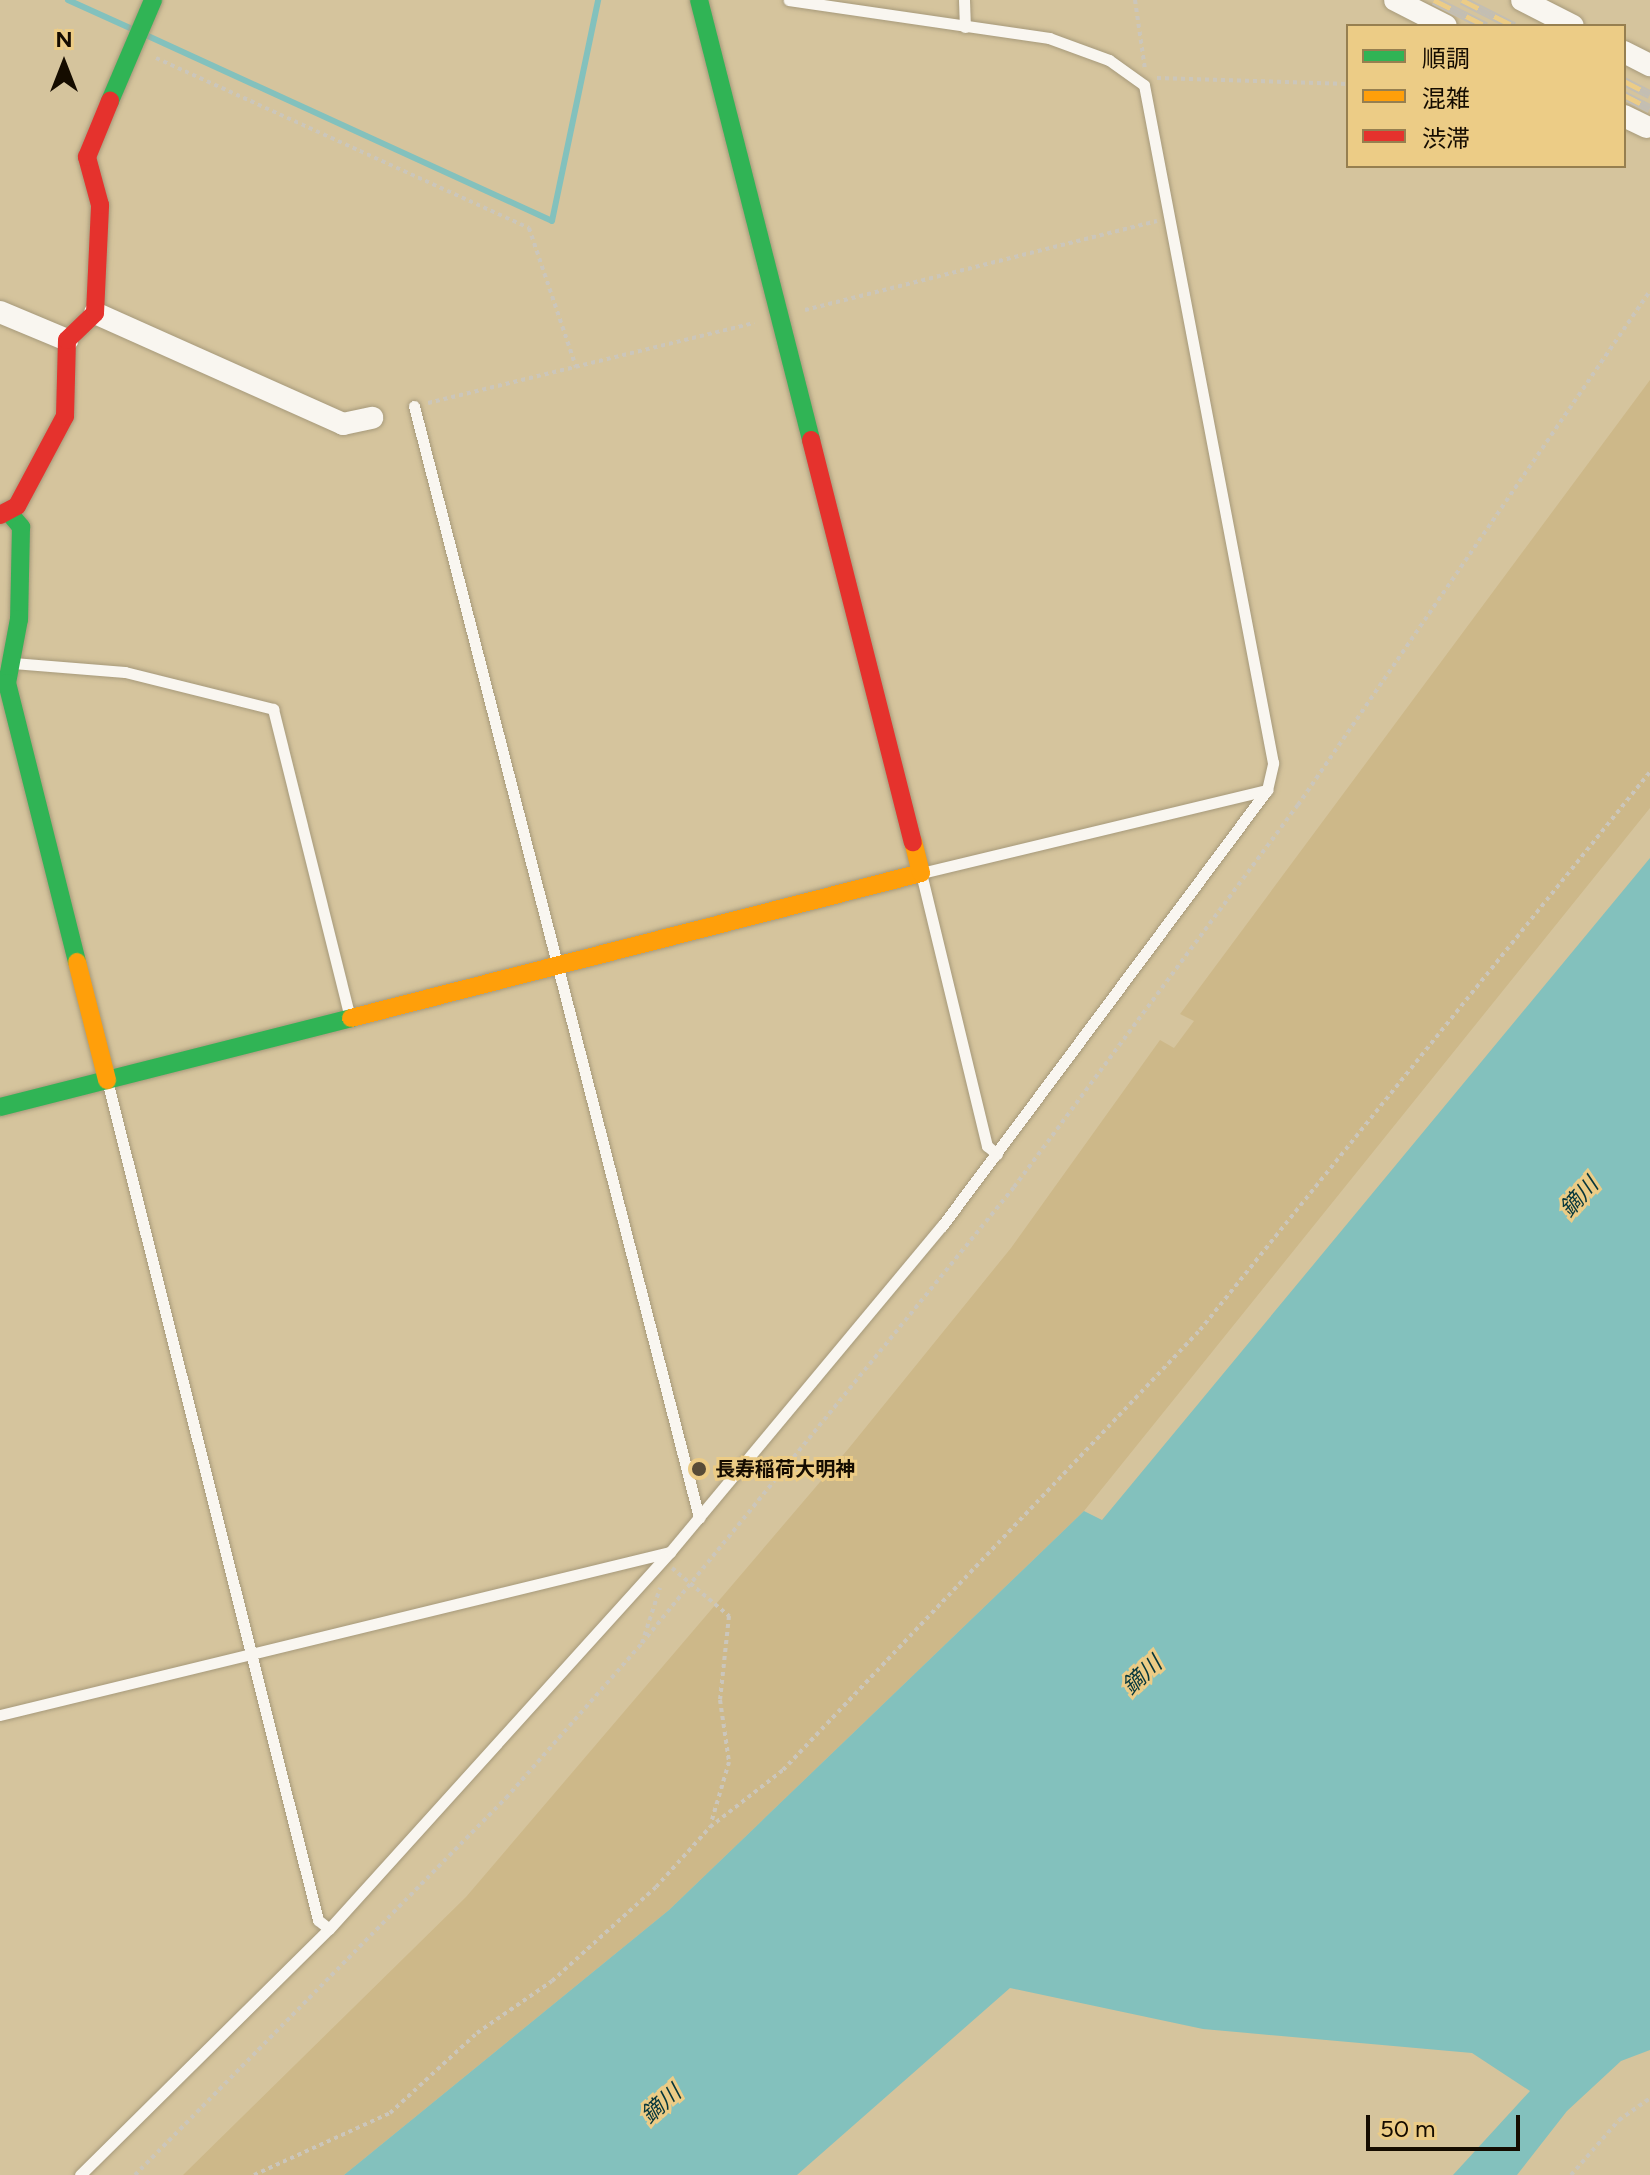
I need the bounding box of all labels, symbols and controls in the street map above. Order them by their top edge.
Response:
north arrow [24,24,104,104]
legend [1346,24,1626,168]
text: N [55,26,73,53]
text: 順調 [1422,44,1470,73]
text: 混雑 [1422,84,1470,113]
text: 渋滞 [1422,124,1470,153]
water label: 鏑川 [1554,1172,1604,1222]
place label: 長寿稲荷大明神 [715,1457,855,1481]
marker: 長寿稲荷大明神 [690,1460,708,1478]
water label: 鏑川 [1117,1650,1167,1700]
water label: 鏑川 [636,2079,686,2129]
scale bar [1370,2099,1524,2149]
text: 50 m [1380,2114,1436,2143]

